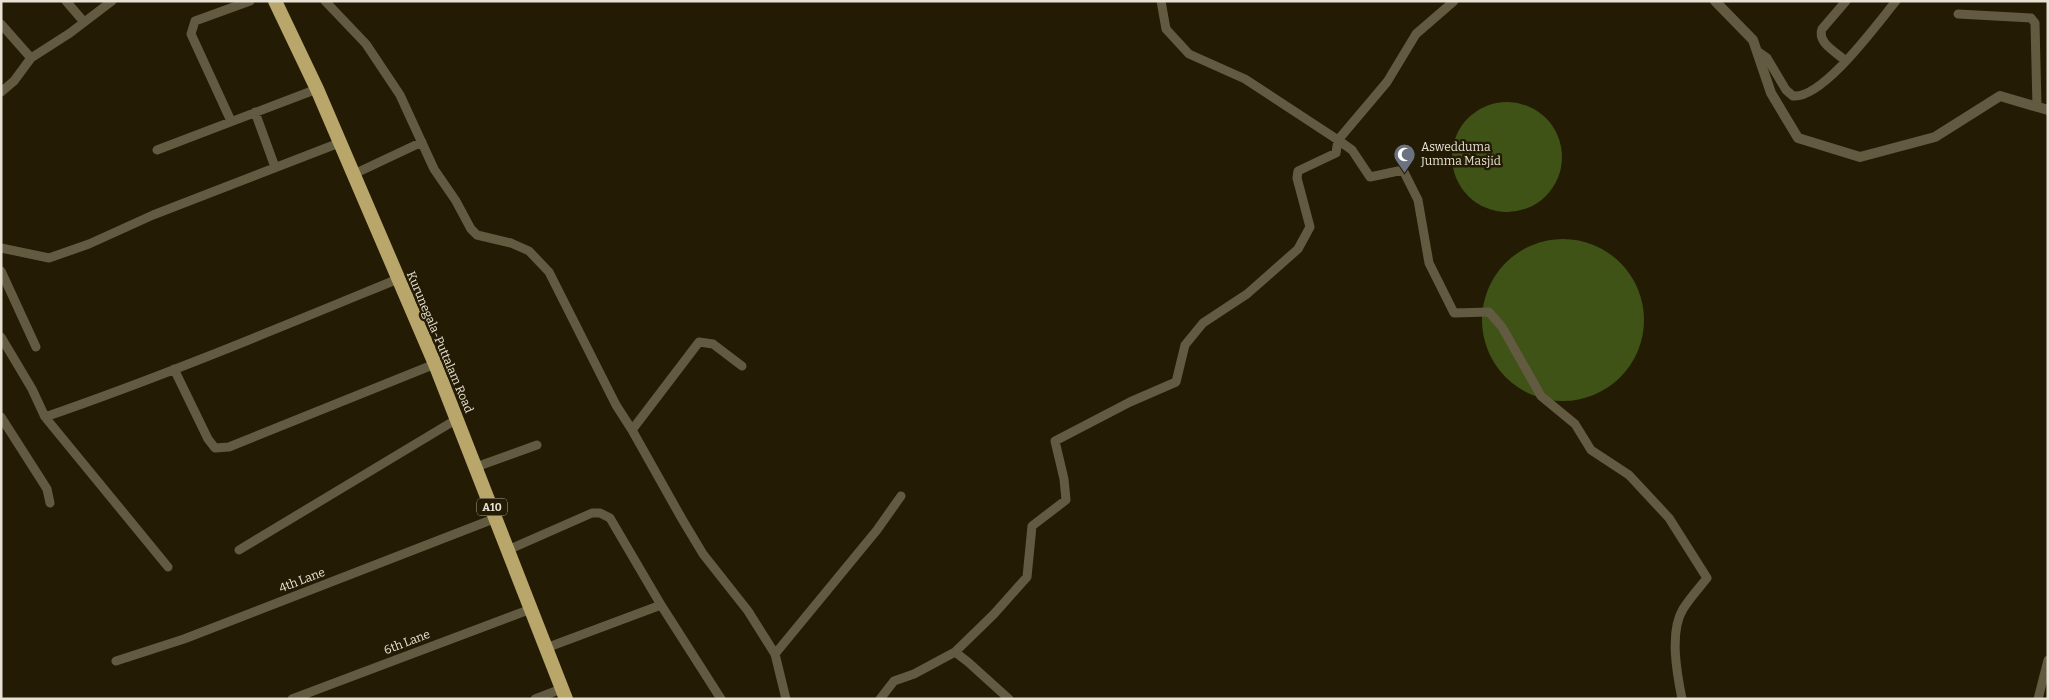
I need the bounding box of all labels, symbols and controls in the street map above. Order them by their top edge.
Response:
place label: Aswedduma Jumma Masjid [1420,140,1501,168]
mosque icon: Aswedduma Jumma Masjid [1393,142,1417,173]
street label: Kurunegala-Puttalam Road [404,269,476,415]
road number: A10 [477,498,507,516]
street label: 4th Lane [277,565,327,595]
street label: 6th Lane [382,627,432,657]

